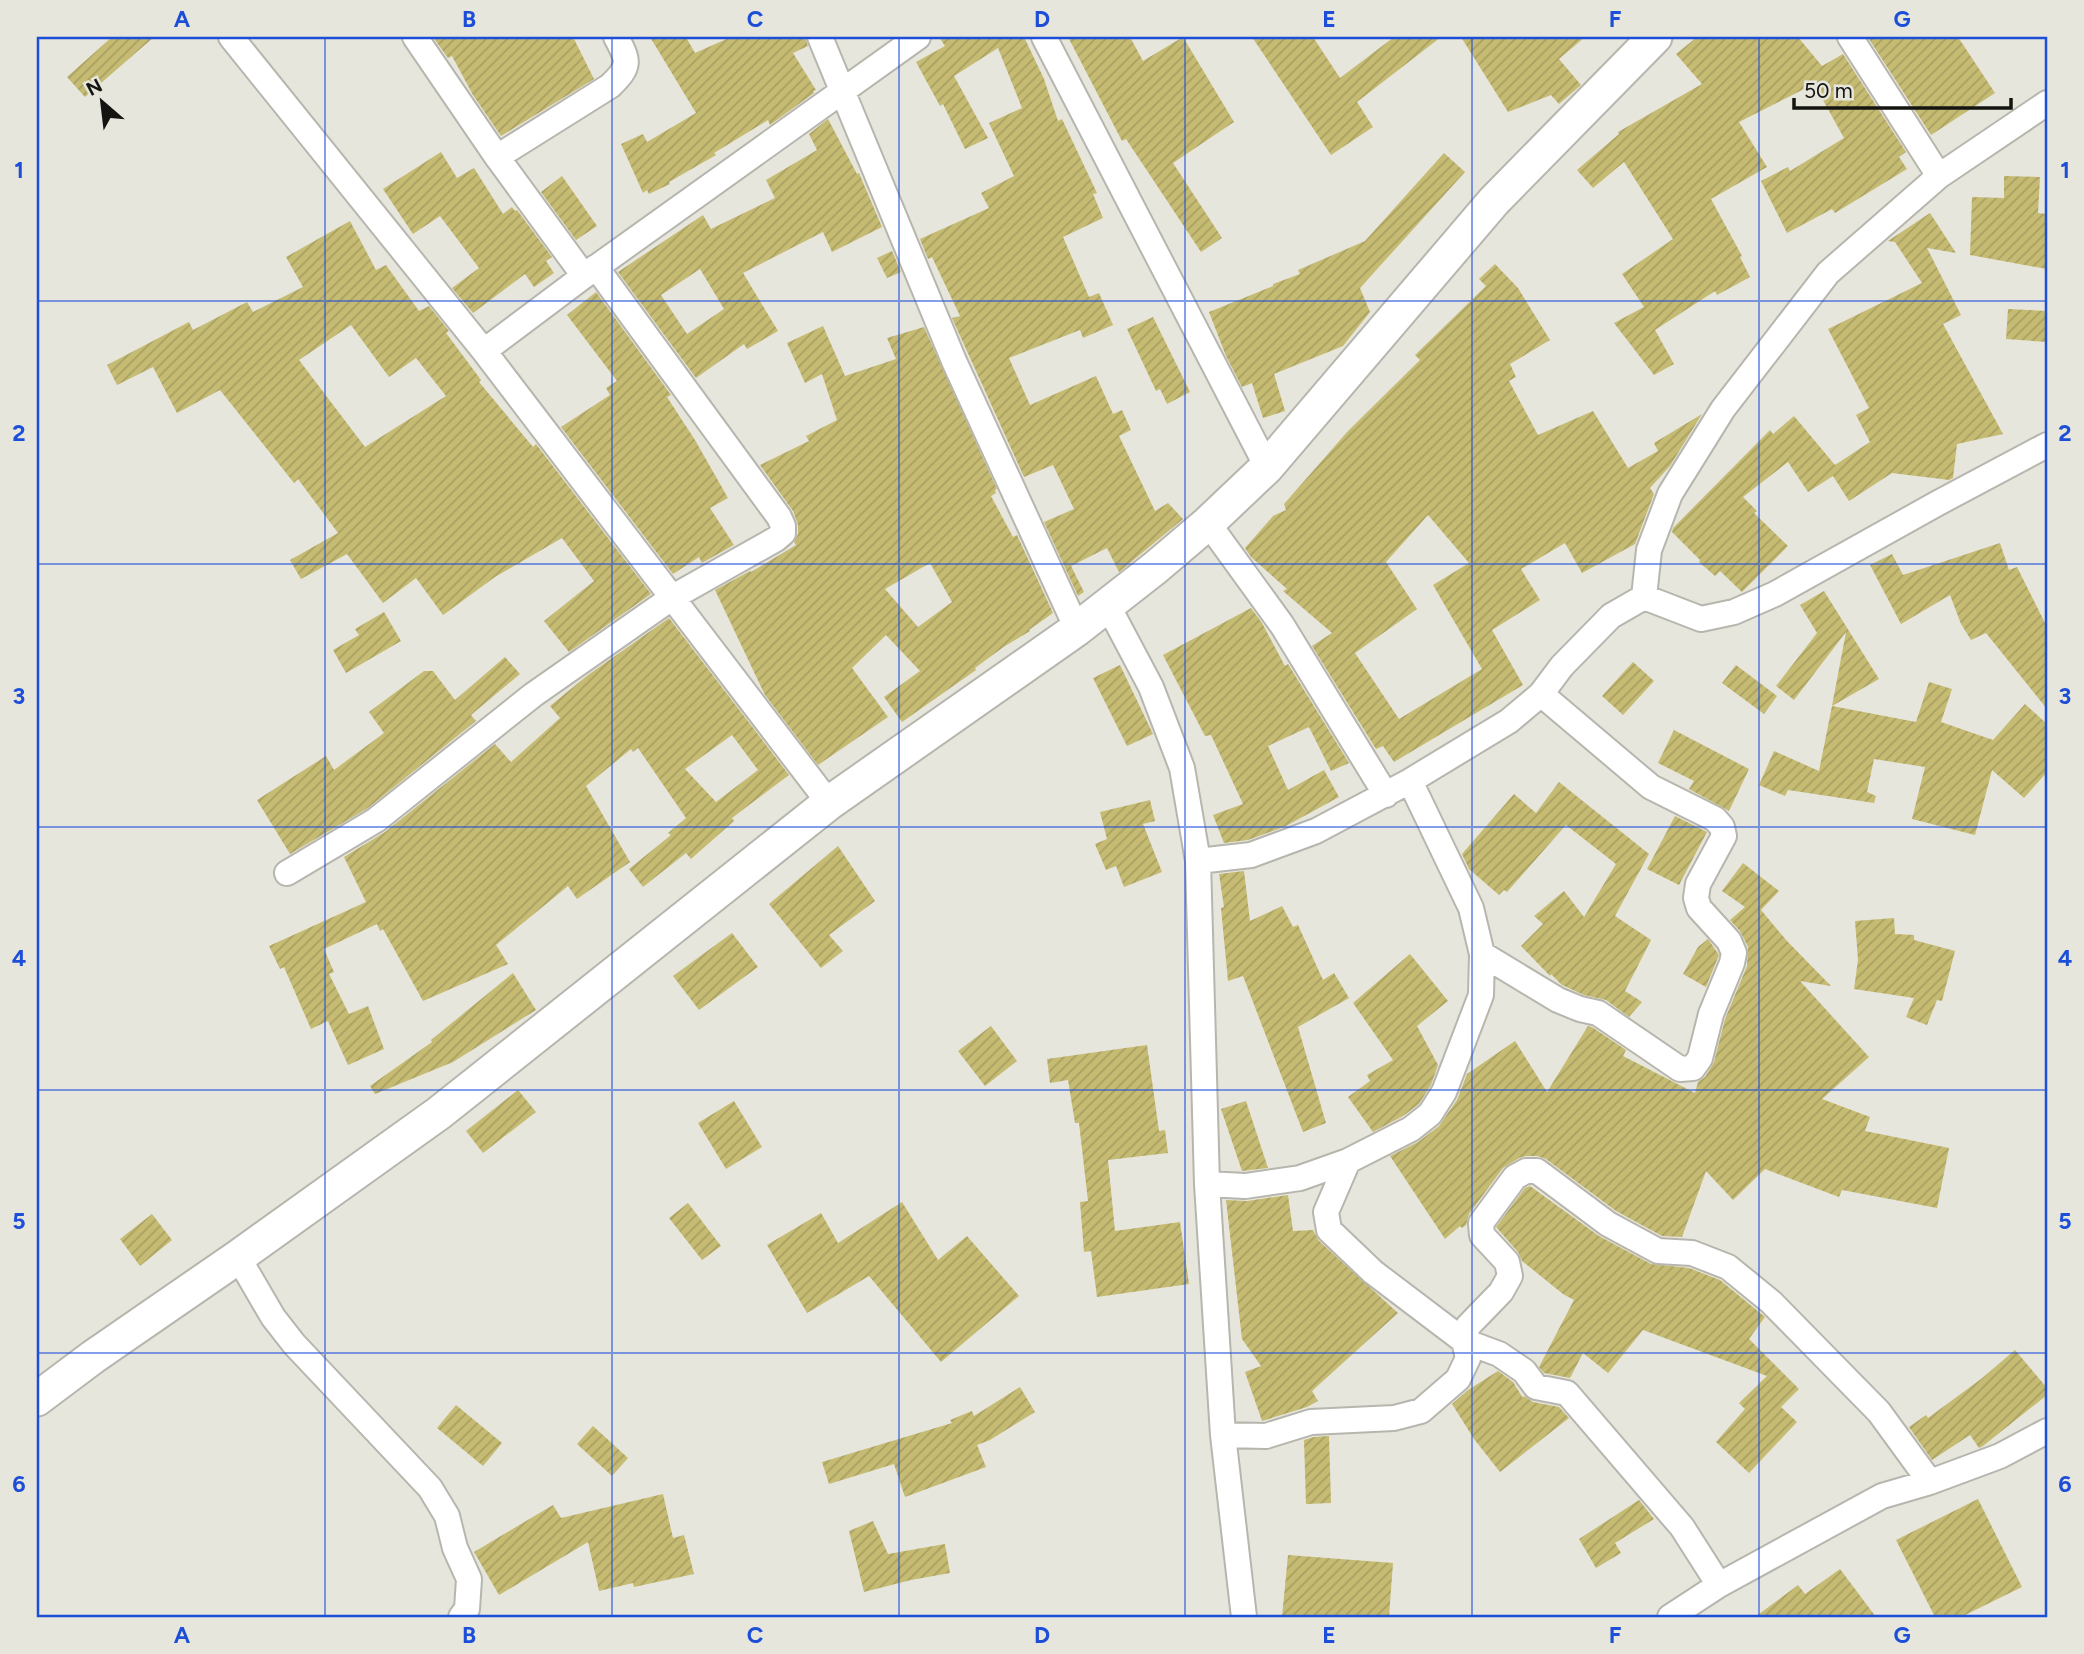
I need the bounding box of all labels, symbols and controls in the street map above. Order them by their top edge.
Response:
text: A [174,5,191,33]
text: B [462,5,476,33]
text: C [747,5,764,33]
text: D [1034,5,1050,33]
text: E [1322,5,1336,33]
text: F [1609,5,1622,33]
text: G [1893,5,1911,33]
north arrow [66,66,136,136]
scale bar [1794,66,2010,110]
text: N [82,74,106,101]
text: 50 m [1804,78,1853,103]
text: 1 [14,156,24,184]
text: 1 [2060,156,2070,184]
text: 2 [12,419,26,447]
text: 2 [2058,419,2072,447]
text: 3 [13,682,25,710]
text: 3 [2059,682,2071,710]
text: 4 [12,944,26,972]
text: 4 [2058,944,2072,972]
text: 5 [12,1207,26,1235]
text: 5 [2058,1207,2072,1235]
text: 6 [12,1470,26,1498]
text: 6 [2058,1470,2072,1498]
text: A [174,1621,191,1649]
text: B [462,1621,476,1649]
text: C [747,1621,764,1649]
text: D [1034,1621,1050,1649]
text: E [1322,1621,1336,1649]
text: F [1609,1621,1622,1649]
text: G [1893,1621,1911,1649]

